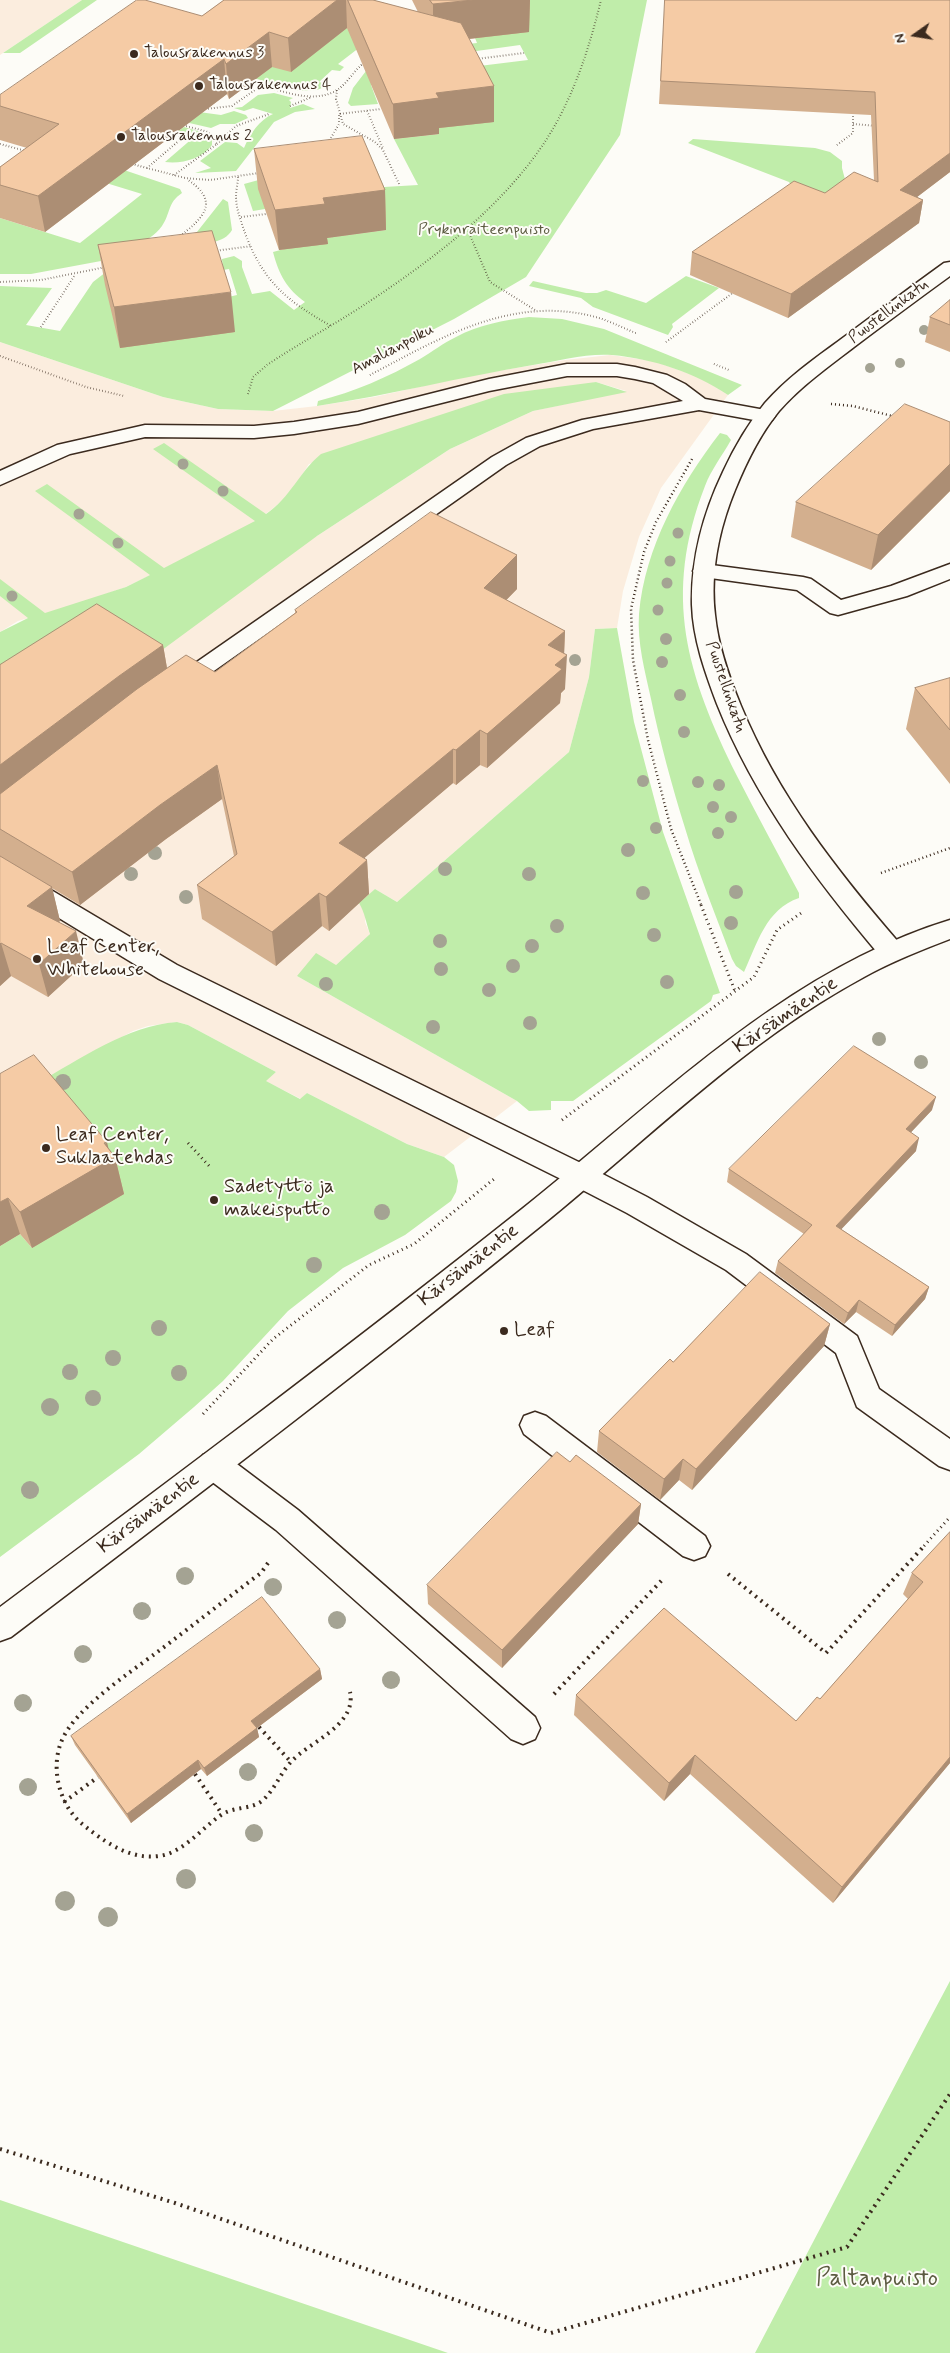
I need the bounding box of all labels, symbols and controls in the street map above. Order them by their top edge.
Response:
north arrow [890,10,940,60]
text: N [891,32,910,45]
place label: Talousrakennus 3 [144,44,264,64]
marker: Talousrakennus 3 [128,48,140,60]
place label: Talousrakennus 4 [209,76,331,96]
marker: Talousrakennus 4 [193,80,205,92]
place label: Talousrakennus 2 [131,127,252,147]
marker: Talousrakennus 2 [115,131,127,143]
park label: Prykinraiteenpuisto [418,221,550,241]
street label: Puustellinkatu [845,276,933,348]
street label: Amalianpolku [349,320,437,380]
street label: Puustellinkatu [700,639,750,735]
place label: Leaf Center, Whitehouse [47,936,159,983]
marker: Leaf Center, Whitehouse [31,953,43,965]
street label: Kärsämäentie [729,972,843,1060]
place label: Leaf Center, Suklaatehdas [56,1124,173,1171]
marker: Leaf Center, Suklaatehdas [40,1142,52,1154]
place label: Sadetyttö ja makeisputto [224,1176,334,1223]
marker: Sadetyttö ja makeisputto [208,1194,220,1206]
street label: Kärsämäentie [414,1219,524,1313]
place label: Leaf [514,1319,555,1343]
marker: Leaf [498,1325,510,1337]
street label: Kärsämäentie [93,1468,205,1560]
park label: Paltanpuisto [816,2266,938,2294]

